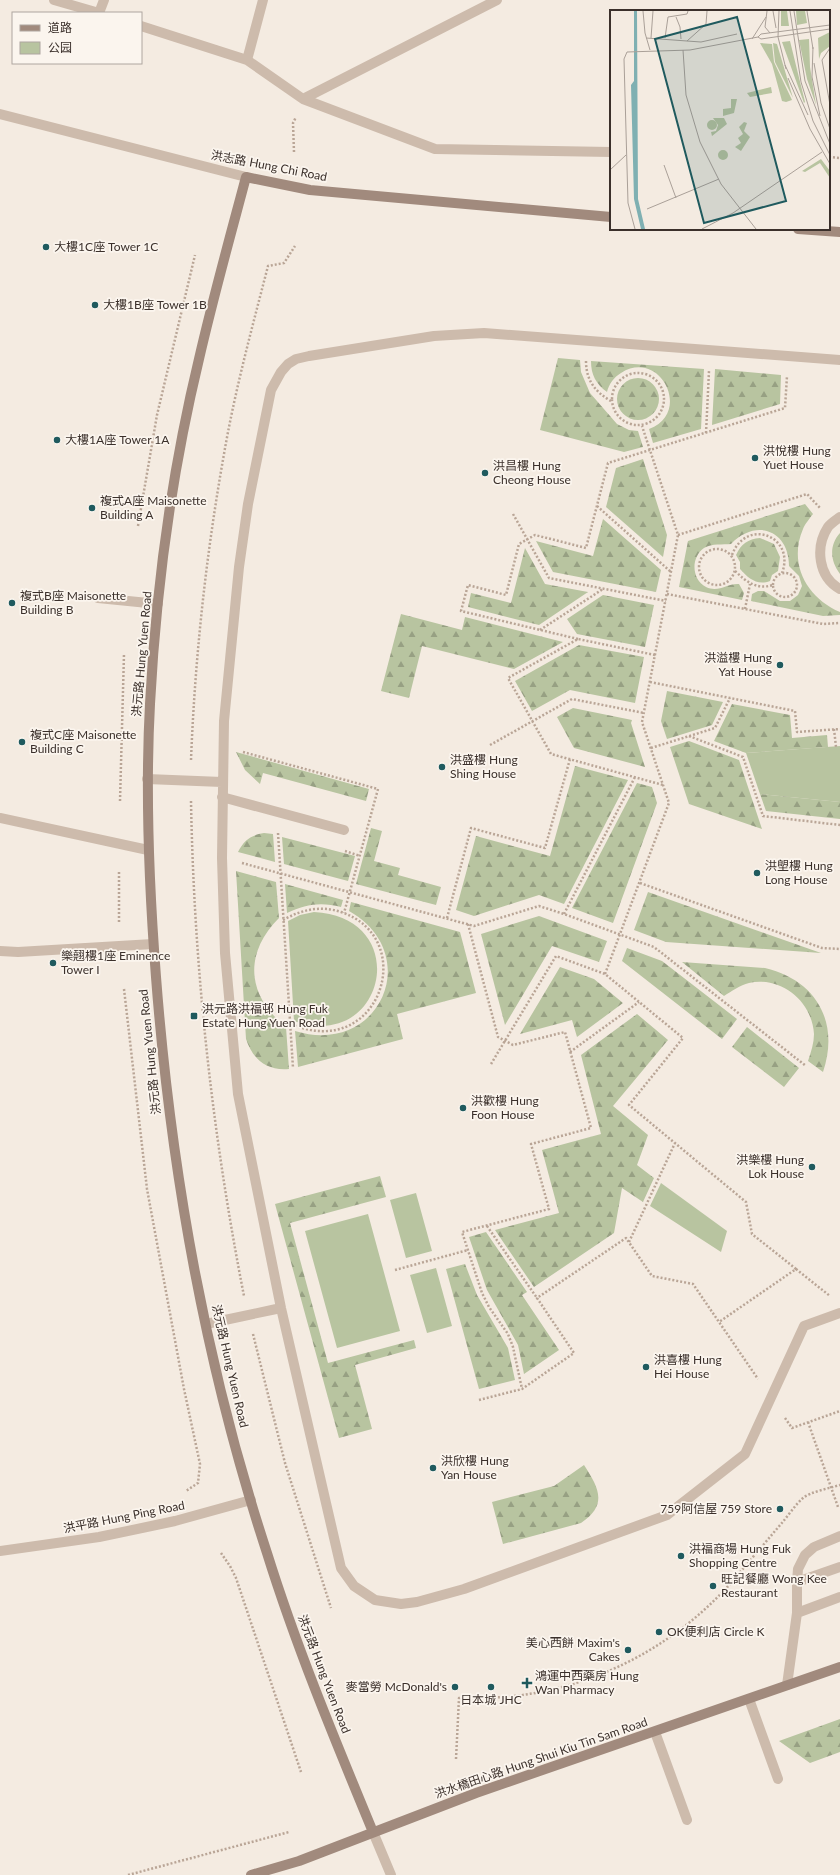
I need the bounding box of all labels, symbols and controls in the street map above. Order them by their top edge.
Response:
inset map [610,10,830,230]
legend [12,12,142,64]
text: 道路 [48,20,72,35]
text: 公园 [48,40,72,55]
street label: 洪志路 Hung Chi Road [210,147,328,184]
place label: 大樓1C座 Tower 1C [54,239,158,254]
marker: 大樓1C座 Tower 1C [41,242,51,252]
place label: 大樓1B座 Tower 1B [103,297,207,312]
marker: 大樓1B座 Tower 1B [90,300,100,310]
place label: 大樓1A座 Tower 1A [65,432,170,447]
marker: 大樓1A座 Tower 1A [52,435,62,445]
place label: 洪悅樓 Hung Yuet House [763,443,831,472]
marker: 洪悅樓 Hung Yuet House [750,453,760,463]
place label: 洪昌樓 Hung Cheong House [493,458,571,487]
marker: 洪昌樓 Hung Cheong House [480,468,490,478]
place label: 複式A座 Maisonette Building A [100,493,207,522]
marker: 複式A座 Maisonette Building A [87,503,97,513]
place label: 複式B座 Maisonette Building B [20,588,126,617]
street label: 洪元路 Hung Yuen Road [129,590,154,717]
marker: 複式B座 Maisonette Building B [7,598,17,608]
place label: 洪溢樓 Hung Yat House [704,650,772,679]
marker: 洪溢樓 Hung Yat House [775,660,785,670]
place label: 複式C座 Maisonette Building C [30,727,136,756]
marker: 複式C座 Maisonette Building C [17,737,27,747]
place label: 洪盛樓 Hung Shing House [450,752,518,781]
marker: 洪盛樓 Hung Shing House [437,762,447,772]
place label: 洪塱樓 Hung Long House [765,858,833,887]
marker: 洪塱樓 Hung Long House [752,868,762,878]
place label: 樂翹樓1座 Eminence Tower I [61,948,170,977]
marker: 樂翹樓1座 Eminence Tower I [48,958,58,968]
street label: 洪元路 Hung Yuen Road [135,988,164,1116]
place label: 洪元路洪福邨 Hung Fuk Estate Hung Yuen Road [202,1001,329,1030]
marker: 洪元路洪福邨 Hung Fuk Estate Hung Yuen Road [189,1011,199,1021]
place label: 洪歡樓 Hung Foon House [471,1093,539,1122]
marker: 洪歡樓 Hung Foon House [458,1103,468,1113]
place label: 洪樂樓 Hung Lok House [736,1152,804,1181]
marker: 洪樂樓 Hung Lok House [807,1162,817,1172]
street label: 洪元路 Hung Yuen Road [209,1303,252,1429]
place label: 洪喜樓 Hung Hei House [654,1352,722,1381]
marker: 洪喜樓 Hung Hei House [641,1362,651,1372]
place label: 洪欣樓 Hung Yan House [441,1453,509,1482]
marker: 洪欣樓 Hung Yan House [428,1463,438,1473]
street label: 洪平路 Hung Ping Road [62,1497,186,1536]
place label: 759阿信屋 759 Store [660,1501,772,1516]
marker: 759阿信屋 759 Store [775,1504,785,1514]
place label: 洪福商場 Hung Fuk Shopping Centre [689,1541,792,1570]
marker: 洪福商場 Hung Fuk Shopping Centre [676,1551,686,1561]
place label: 旺記餐廳 Wong Kee Restaurant [721,1571,827,1600]
marker: 旺記餐廳 Wong Kee Restaurant [708,1581,718,1591]
street label: 洪元路 Hung Yuen Road [295,1612,354,1735]
place label: OK便利店 Circle K [667,1624,765,1639]
marker: OK便利店 Circle K [654,1627,664,1637]
place label: 美心西餅 Maxim's Cakes [526,1635,620,1664]
marker: 美心西餅 Maxim's Cakes [623,1645,633,1655]
place label: 鴻運中西藥房 Hung Wan Pharmacy [535,1668,639,1697]
marker: 鴻運中西藥房 Hung Wan Pharmacy [522,1678,532,1688]
place label: 麥當勞 McDonald's [346,1679,447,1694]
marker: 麥當勞 McDonald's [450,1682,460,1692]
marker: 日本城 JHC [486,1682,496,1692]
place label: 日本城 JHC [460,1692,522,1707]
street label: 洪水橋田心路 Hung Shui Kiu Tin Sam Road [432,1714,649,1801]

